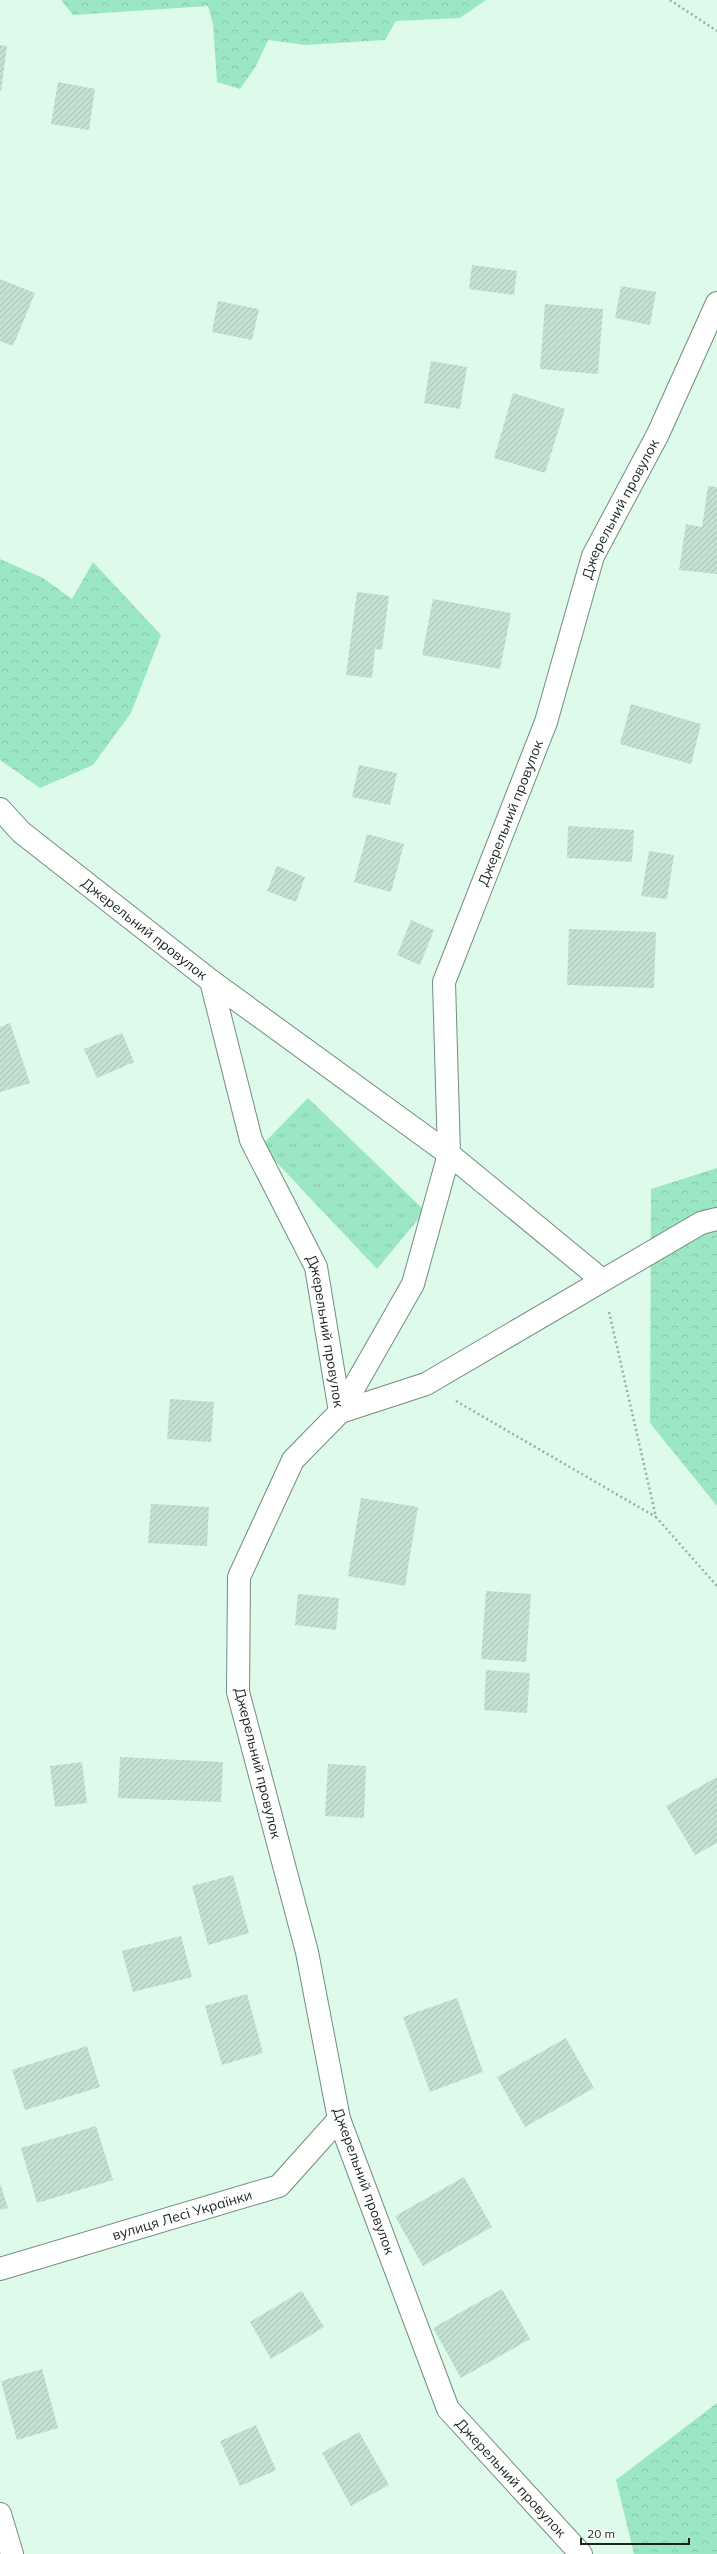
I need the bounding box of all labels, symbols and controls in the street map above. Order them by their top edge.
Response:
street label: Джерельний провулок [578,435,663,581]
street label: Джерельний провулок [474,737,547,888]
street label: Джерельний провулок [78,874,211,984]
street label: Джерельний провулок [302,1252,348,1409]
street label: Джерельний провулок [231,1686,286,1841]
street label: Джерельний провулок [329,2105,399,2257]
street label: вулиця Лесі Українки [110,2186,254,2244]
street label: Джерельний провулок [452,2414,570,2541]
scale bar [581,2520,689,2546]
text: 20 m [587,2526,615,2541]

